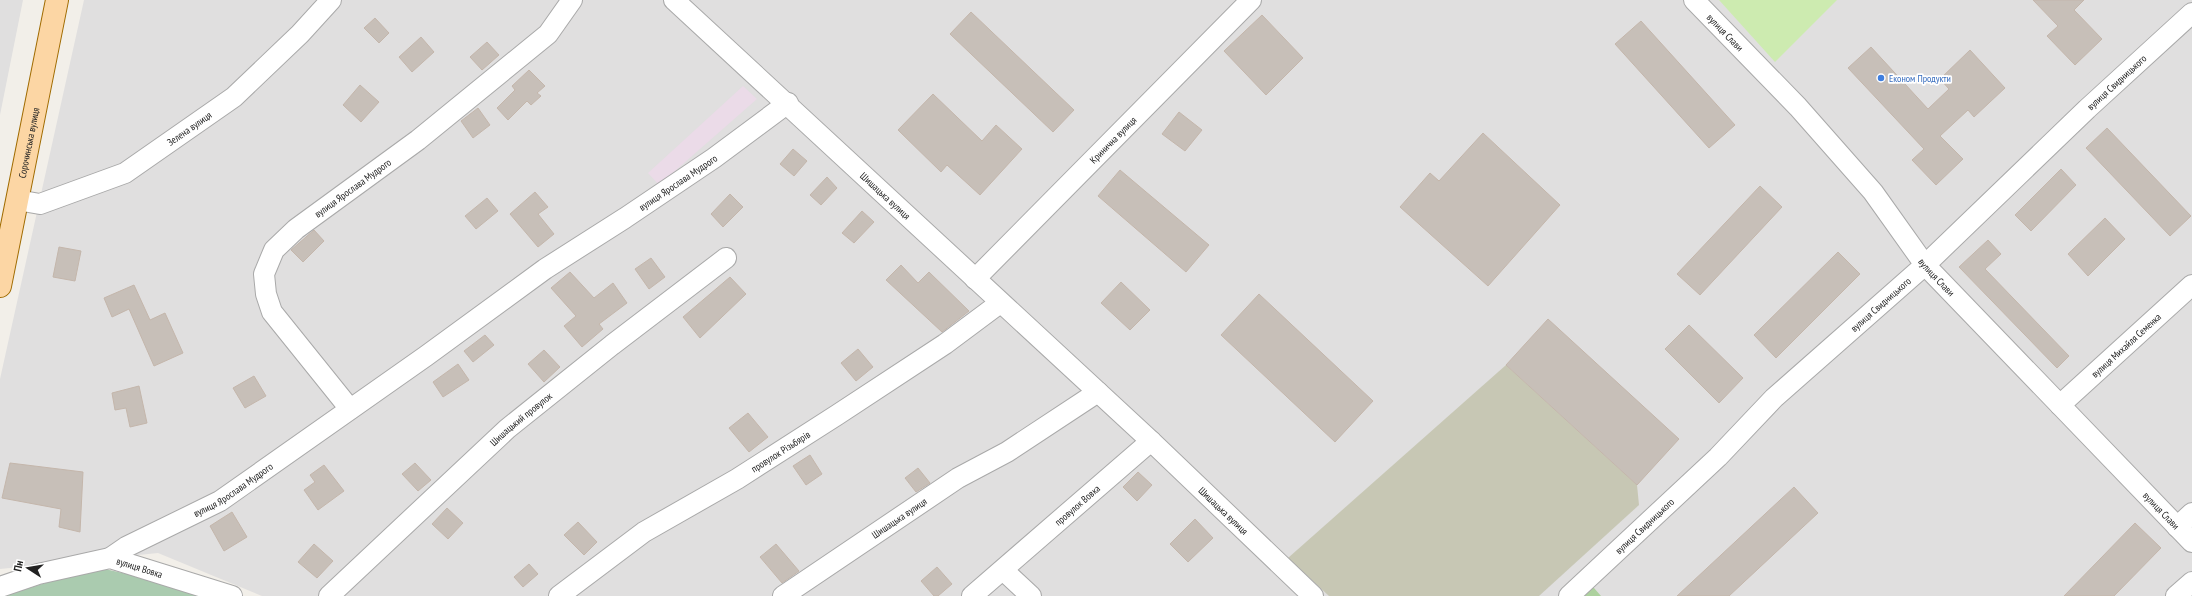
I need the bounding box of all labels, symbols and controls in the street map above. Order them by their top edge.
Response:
street label: вулиця Слави [1704,11,1746,54]
street label: вулиця Свидницького [2084,52,2149,113]
place label: Економ Продукти [1889,72,1951,85]
marker: Економ Продукти [1876,73,1886,83]
street label: Сорочинська вулиця [16,106,42,179]
street label: Зелена вулиця [165,109,214,149]
street label: Кринична вулиця [1087,114,1139,166]
street label: вулиця Ярослава Мудрого [636,152,720,214]
street label: вулиця Ярослава Мудрого [312,156,394,220]
street label: Шишацька вулиця [857,169,913,222]
street label: вулиця Слави [1915,256,1957,299]
street label: вулиця Свидницького [1848,275,1914,335]
street label: вулиця Михайля Семенка [2089,310,2164,381]
street label: Шишацький провулок [487,390,555,449]
street label: провулок Різьбярів [749,428,813,475]
street label: вулиця Ярослава Мудрого [191,460,275,520]
street label: провулок Вовка [1052,482,1103,529]
street label: Шишацька вулиця [1196,484,1251,538]
street label: вулиця Слави [2140,489,2182,532]
street label: Шишацька вулиця [869,495,930,541]
street label: вулиця Свидницького [1612,495,1677,557]
north arrow [8,548,48,588]
street label: вулиця Вовка [115,554,164,581]
text: Пн [10,559,26,573]

